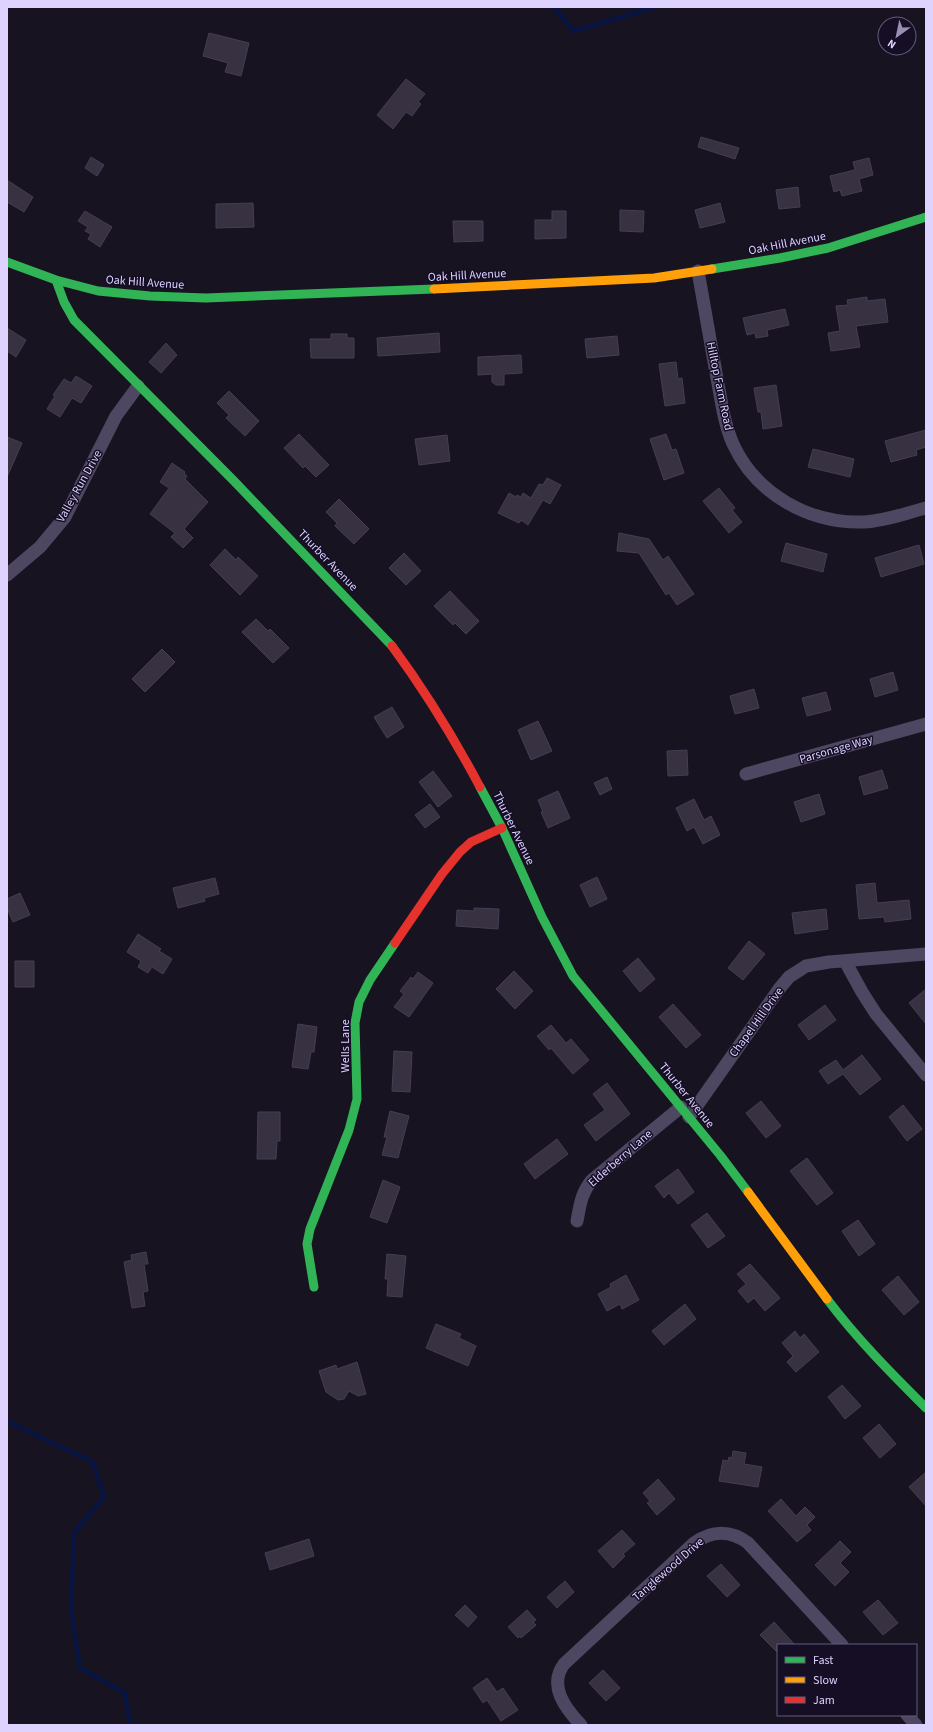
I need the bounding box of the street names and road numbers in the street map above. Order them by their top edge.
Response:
street label: Oak Hill Avenue [747,228,827,259]
street label: Oak Hill Avenue [427,265,507,286]
street label: Oak Hill Avenue [105,271,185,294]
street label: Hilltop Farm Road [702,340,737,432]
street label: Valley Run Drive [53,447,106,526]
street label: Thurber Avenue [294,526,361,595]
street label: Parsonage Way [797,731,875,768]
street label: Thurber Avenue [488,789,539,868]
street label: Chapel Hill Drive [725,984,788,1061]
street label: Wells Lane [337,1019,354,1073]
street label: Thurber Avenue [655,1059,718,1132]
street label: Elderberry Lane [585,1126,656,1191]
street label: Tanglewood Drive [629,1533,708,1605]

